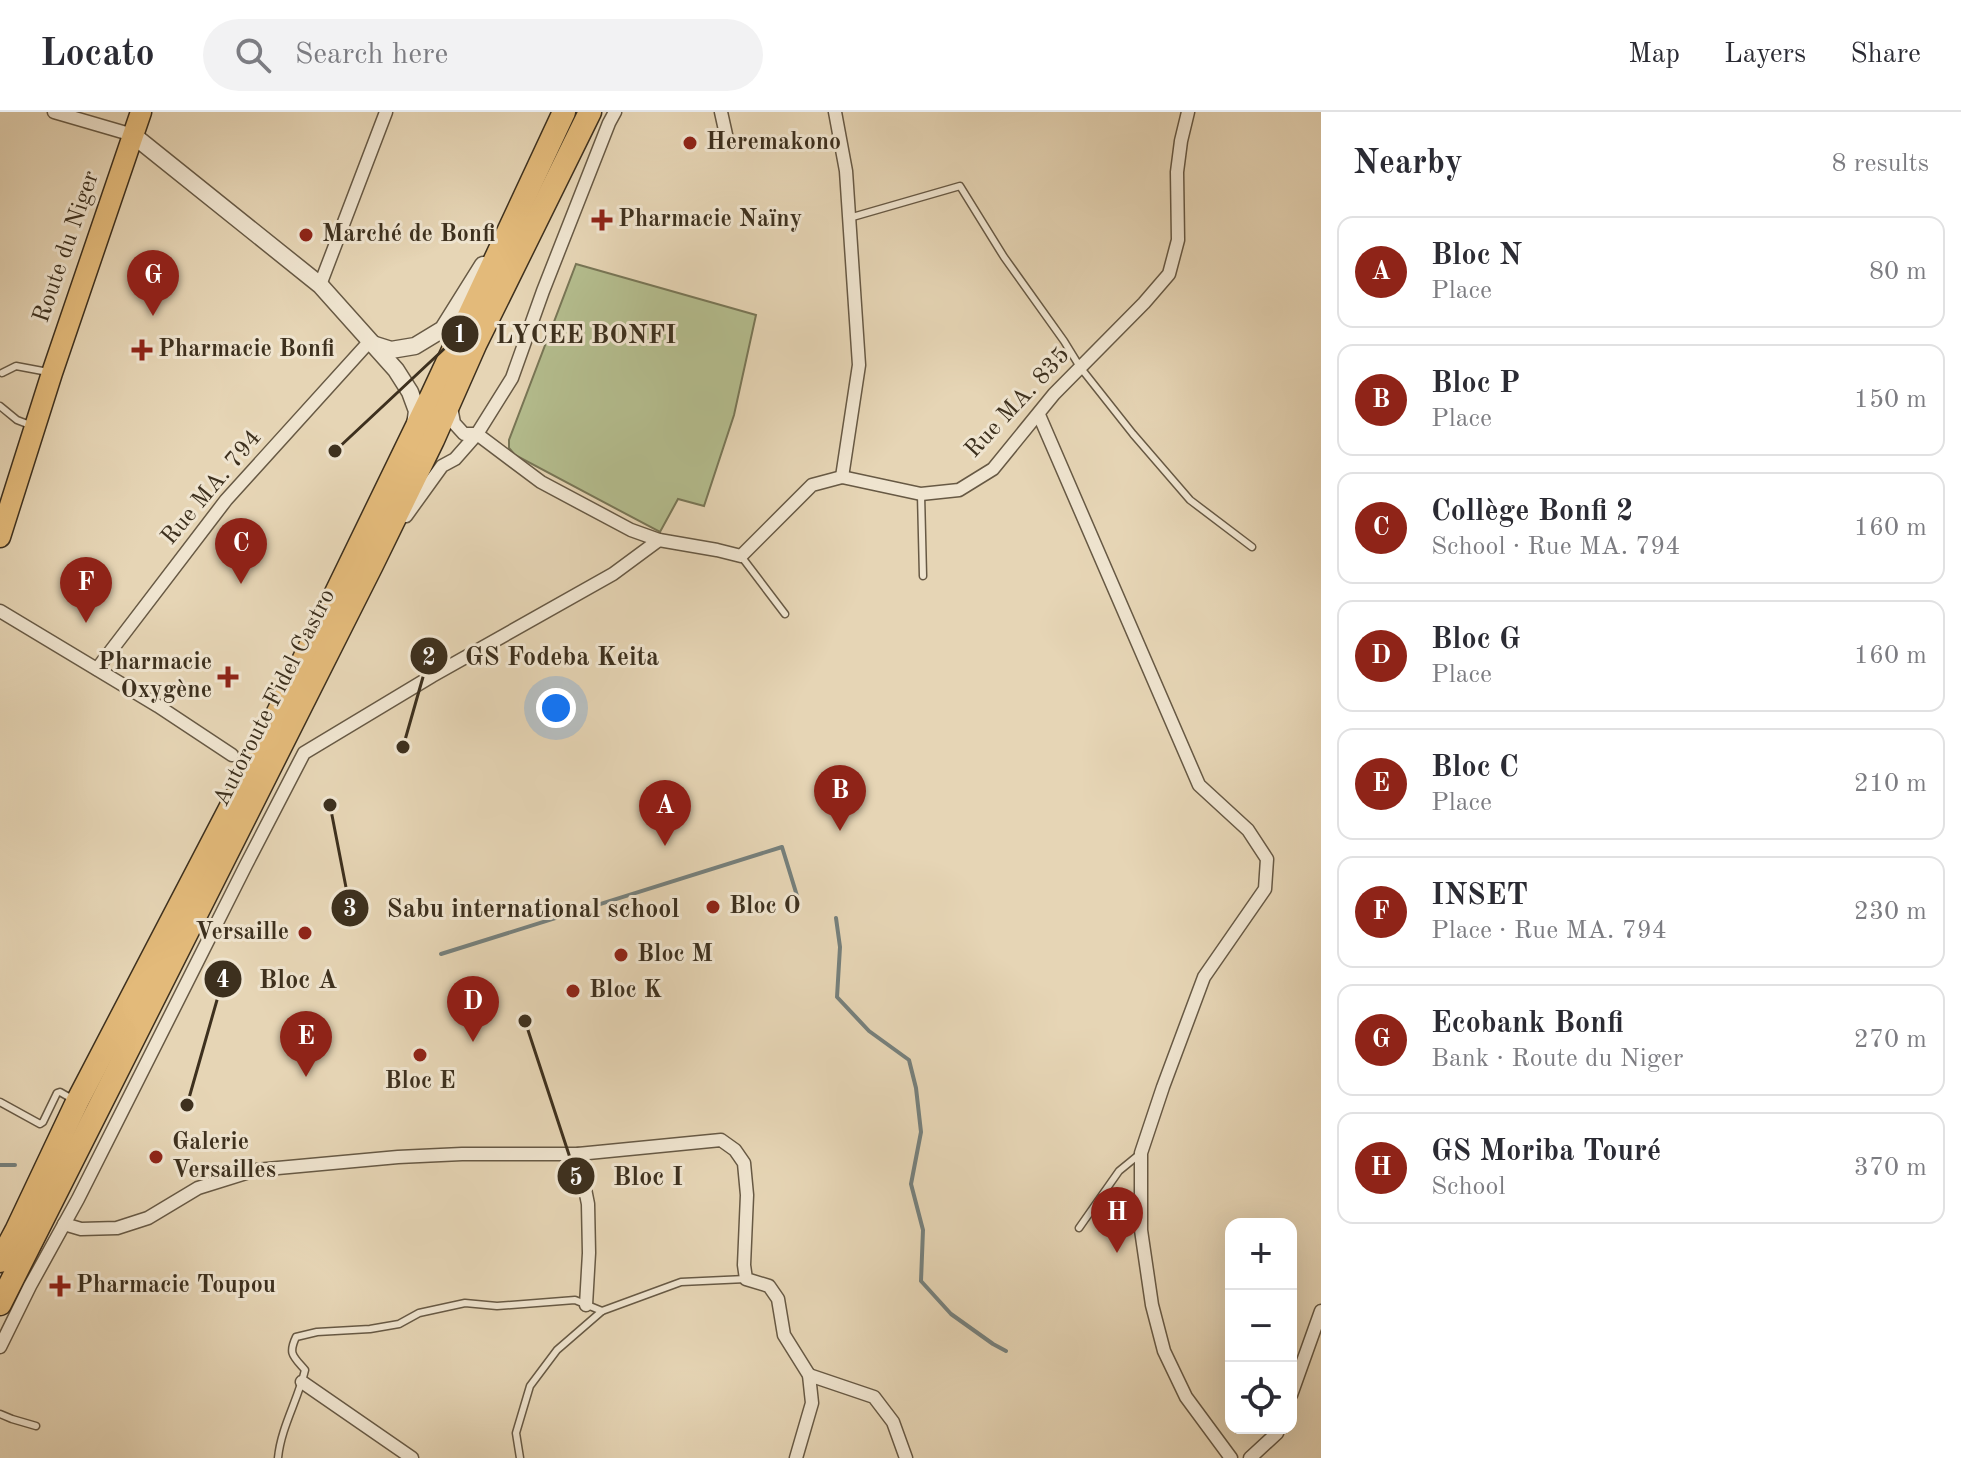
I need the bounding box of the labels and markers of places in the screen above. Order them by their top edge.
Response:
place label: Heremakono [706,131,841,155]
marker: Heremakono [681,134,699,152]
place label: Pharmacie Naïny [618,208,802,232]
marker: Pharmacie Naïny [593,211,611,229]
place label: Marché de Bonfi [322,223,496,247]
marker: Marché de Bonfi [297,226,315,244]
pin: G [127,250,179,316]
callout: LYCEE BONFI [440,309,693,359]
place label: Pharmacie Bonfi [158,338,335,362]
marker: Pharmacie Bonfi [133,341,151,359]
pin: C [215,518,267,584]
pin: F [60,557,112,623]
callout: GS Fodeba Keita [409,631,675,681]
place label: Pharmacie Oxygène [98,651,212,703]
marker: Pharmacie Oxygène [219,668,237,686]
pin: B [814,765,866,831]
pin: A [639,780,691,846]
callout: Sabu international school [330,883,695,933]
place label: Bloc O [729,895,801,919]
marker: Bloc O [704,898,722,916]
place label: Versaille [195,921,289,945]
marker: Versaille [296,924,314,942]
place label: Bloc M [637,943,713,967]
marker: Bloc M [612,946,630,964]
callout: Bloc A [203,954,353,1004]
pin: D [447,976,499,1042]
place label: Bloc K [589,979,662,1003]
marker: Bloc K [564,982,582,1000]
pin: E [280,1011,332,1077]
marker: Bloc E [411,1046,429,1064]
place label: Bloc E [384,1070,456,1094]
place label: Galerie Versailles [172,1131,276,1183]
marker: Galerie Versailles [147,1148,165,1166]
callout: Bloc I [556,1151,699,1201]
pin: H [1091,1187,1143,1253]
place label: Pharmacie Toupou [76,1274,276,1298]
marker: Pharmacie Toupou [51,1277,69,1295]

